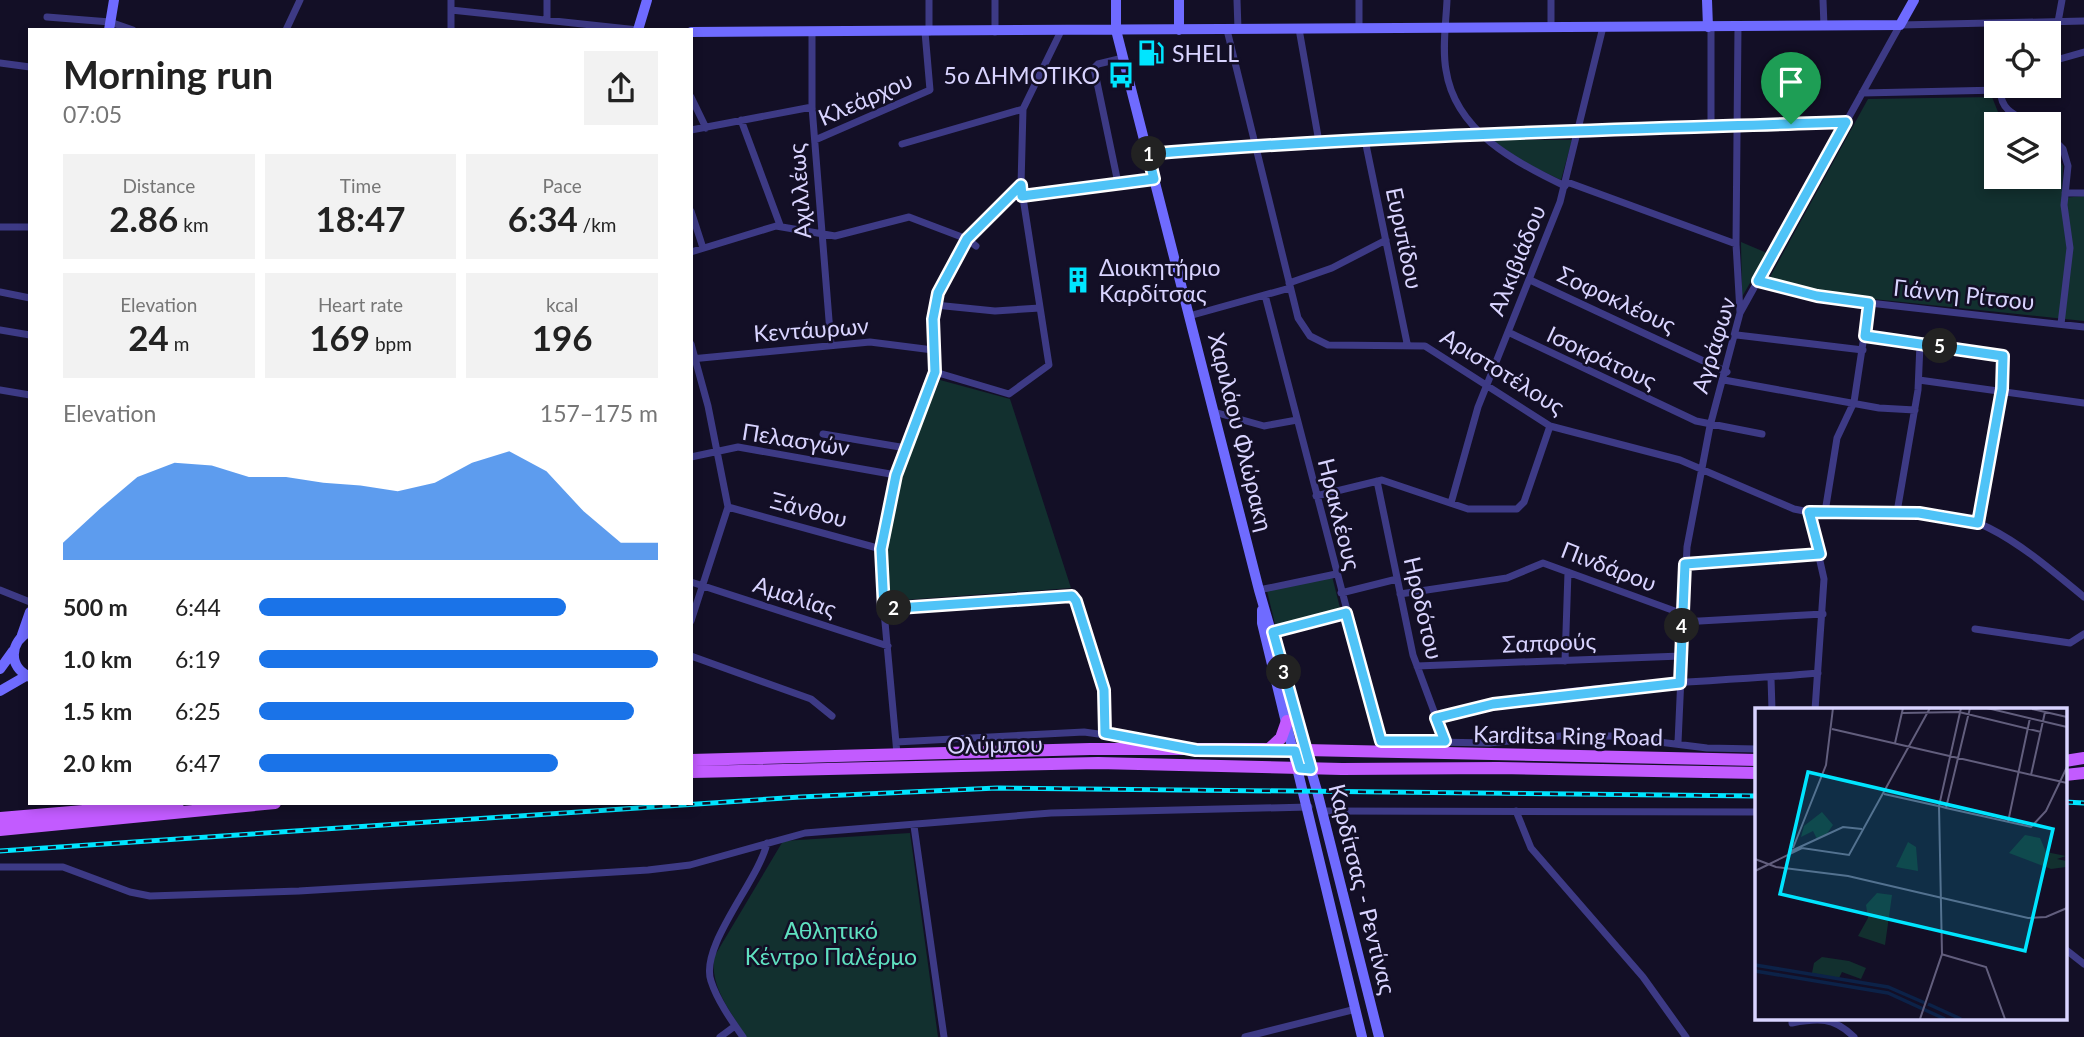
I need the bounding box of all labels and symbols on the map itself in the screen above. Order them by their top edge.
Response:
fuel station icon: SHELL [1136,38,1166,68]
place label: SHELL [1172,39,1239,67]
pin [1761,52,1821,124]
bus stop icon: 5ο ΔΗΜΟΤΙΚΟ [1106,60,1136,90]
place label: 5ο ΔΗΜΟΤΙΚΟ [944,61,1100,89]
street label: Κλεάρχου [814,65,916,131]
pin: 1 [1132,136,1166,172]
street label: Αχιλλέως [782,142,816,240]
street label: Ευριπίδου [1381,185,1429,291]
street label: Αλκιβιάδου [1481,201,1551,319]
place label: Διοικητήριο Καρδίτσας [1099,253,1221,307]
street label: Σοφοκλέους [1554,259,1681,339]
building icon: Διοικητήριο Καρδίτσας [1063,265,1093,295]
street label: Γιάννη Ρίτσου [1892,273,2036,315]
street label: Αγράφων [1685,293,1741,397]
street label: Κεντάυρων [752,311,870,347]
street label: Ισοκράτους [1543,319,1662,395]
street label: Αριστοτέλους [1436,322,1570,420]
pin: 5 [1923,328,1958,364]
street label: Χαριλάου Φλώρακη [1203,330,1279,534]
street label: Πελασγών [740,417,852,461]
street label: Ηρακλέους [1313,455,1368,573]
street label: Ξάνθου [767,485,851,533]
street label: Πινδάρου [1558,535,1660,597]
street label: Ηροδότου [1399,554,1449,662]
street label: Αμαλίας [750,569,840,623]
pin: 2 [876,590,912,626]
pin: 4 [1664,608,1700,644]
street label: Σαπφούς [1501,626,1597,658]
pin: 3 [1266,654,1302,690]
inset map [1755,708,2066,1020]
street label: Karditsa Ring Road [1473,719,1663,751]
street label: Ολύμπου [947,729,1043,759]
street label: Καρδίτσας - Ρεντίνας [1323,781,1403,997]
park label: Αθλητικό Κέντρο Παλέρμο [745,916,917,970]

